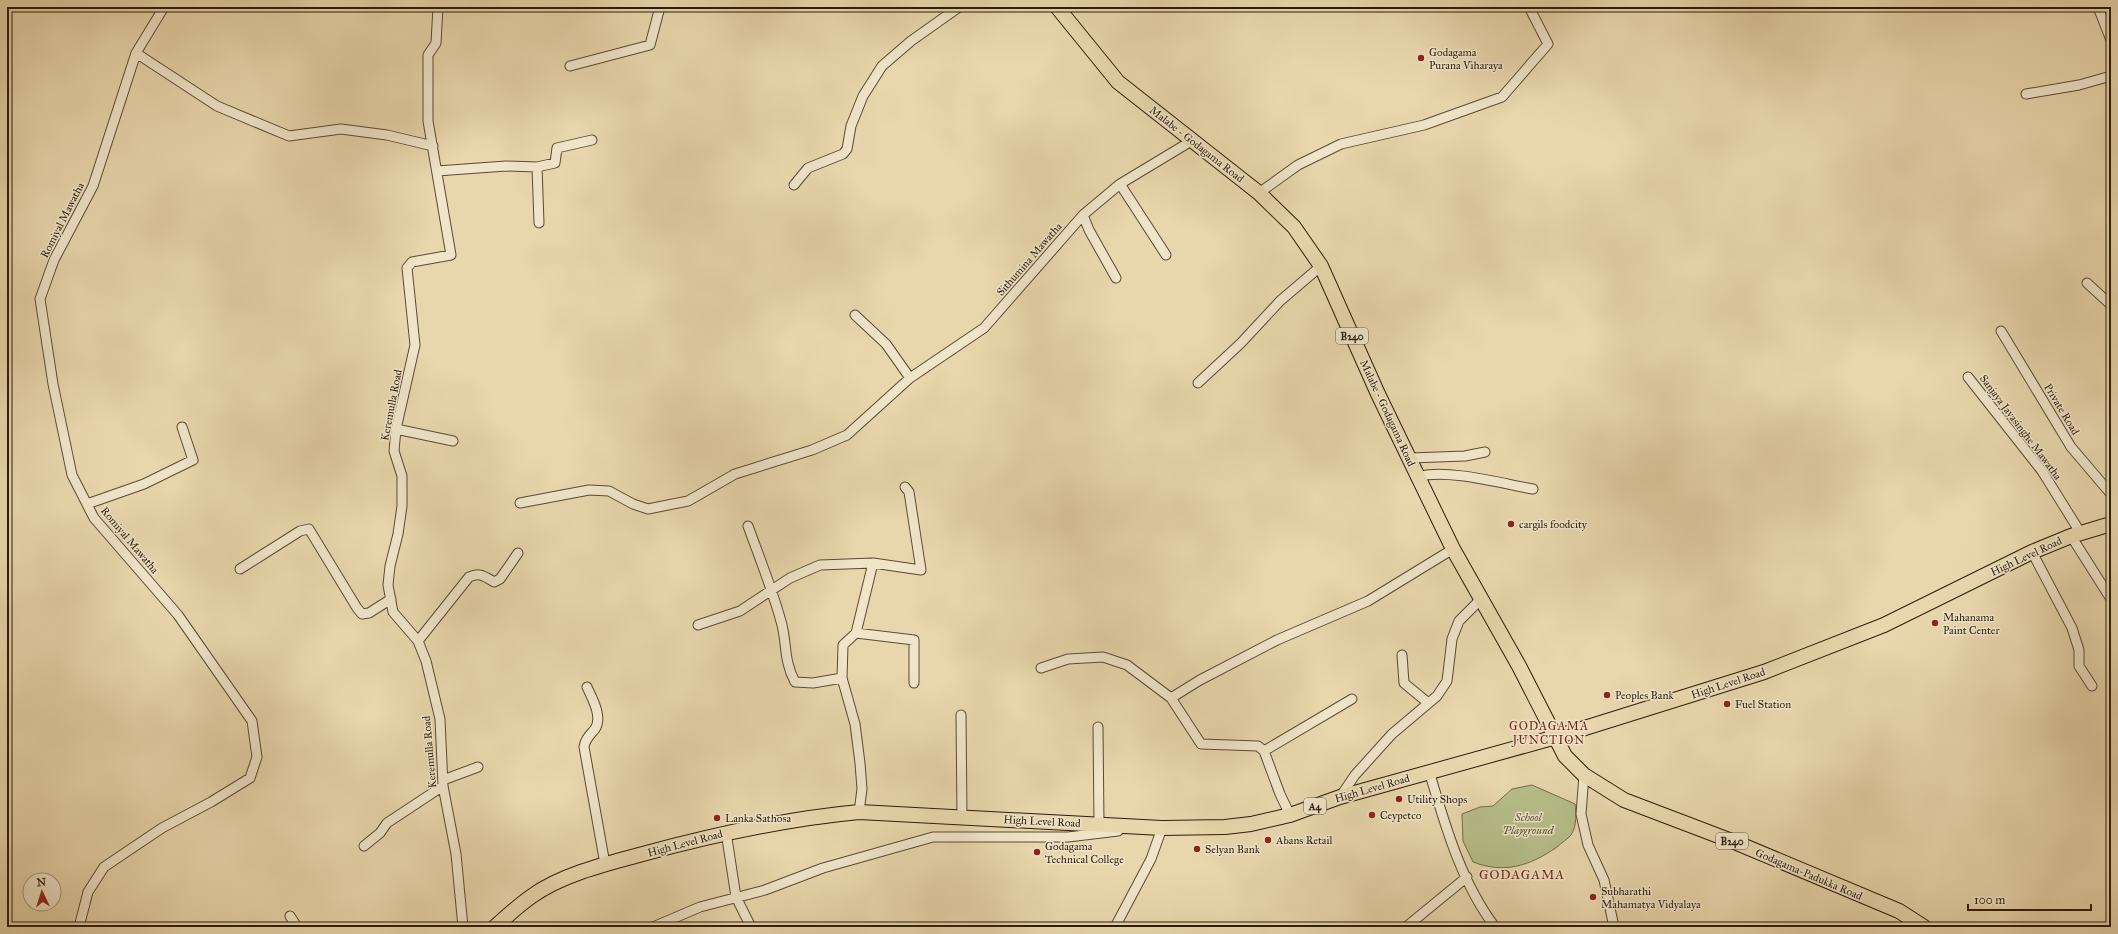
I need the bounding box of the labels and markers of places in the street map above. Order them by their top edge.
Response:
place label: Godagama Purana Viharaya [1429,46,1503,72]
marker: Godagama Purana Viharaya [1416,53,1426,63]
place label: cargils foodcity [1519,518,1588,531]
marker: cargils foodcity [1506,519,1516,529]
place label: Mahanama Paint Center [1943,611,2000,637]
marker: Mahanama Paint Center [1930,618,1940,628]
place label: Peoples Bank [1615,689,1674,702]
marker: Peoples Bank [1602,690,1612,700]
place label: Fuel Station [1735,698,1791,711]
marker: Fuel Station [1722,699,1732,709]
place label: Utility Shops [1407,793,1467,806]
marker: Utility Shops [1394,794,1404,804]
place label: Ceypetco [1380,809,1422,822]
marker: Ceypetco [1367,810,1377,820]
place label: Lanka Sathosa [725,812,791,825]
marker: Lanka Sathosa [712,813,722,823]
place label: Abans Retail [1275,834,1333,847]
marker: Abans Retail [1263,835,1273,845]
place label: Godagama Technical College [1045,840,1124,866]
place label: Selyan Bank [1205,843,1261,856]
marker: Selyan Bank [1192,844,1202,854]
marker: Godagama Technical College [1032,847,1042,857]
place label: Subharathi Mahamatya Vidyalaya [1601,885,1701,911]
marker: Subharathi Mahamatya Vidyalaya [1588,892,1598,902]

